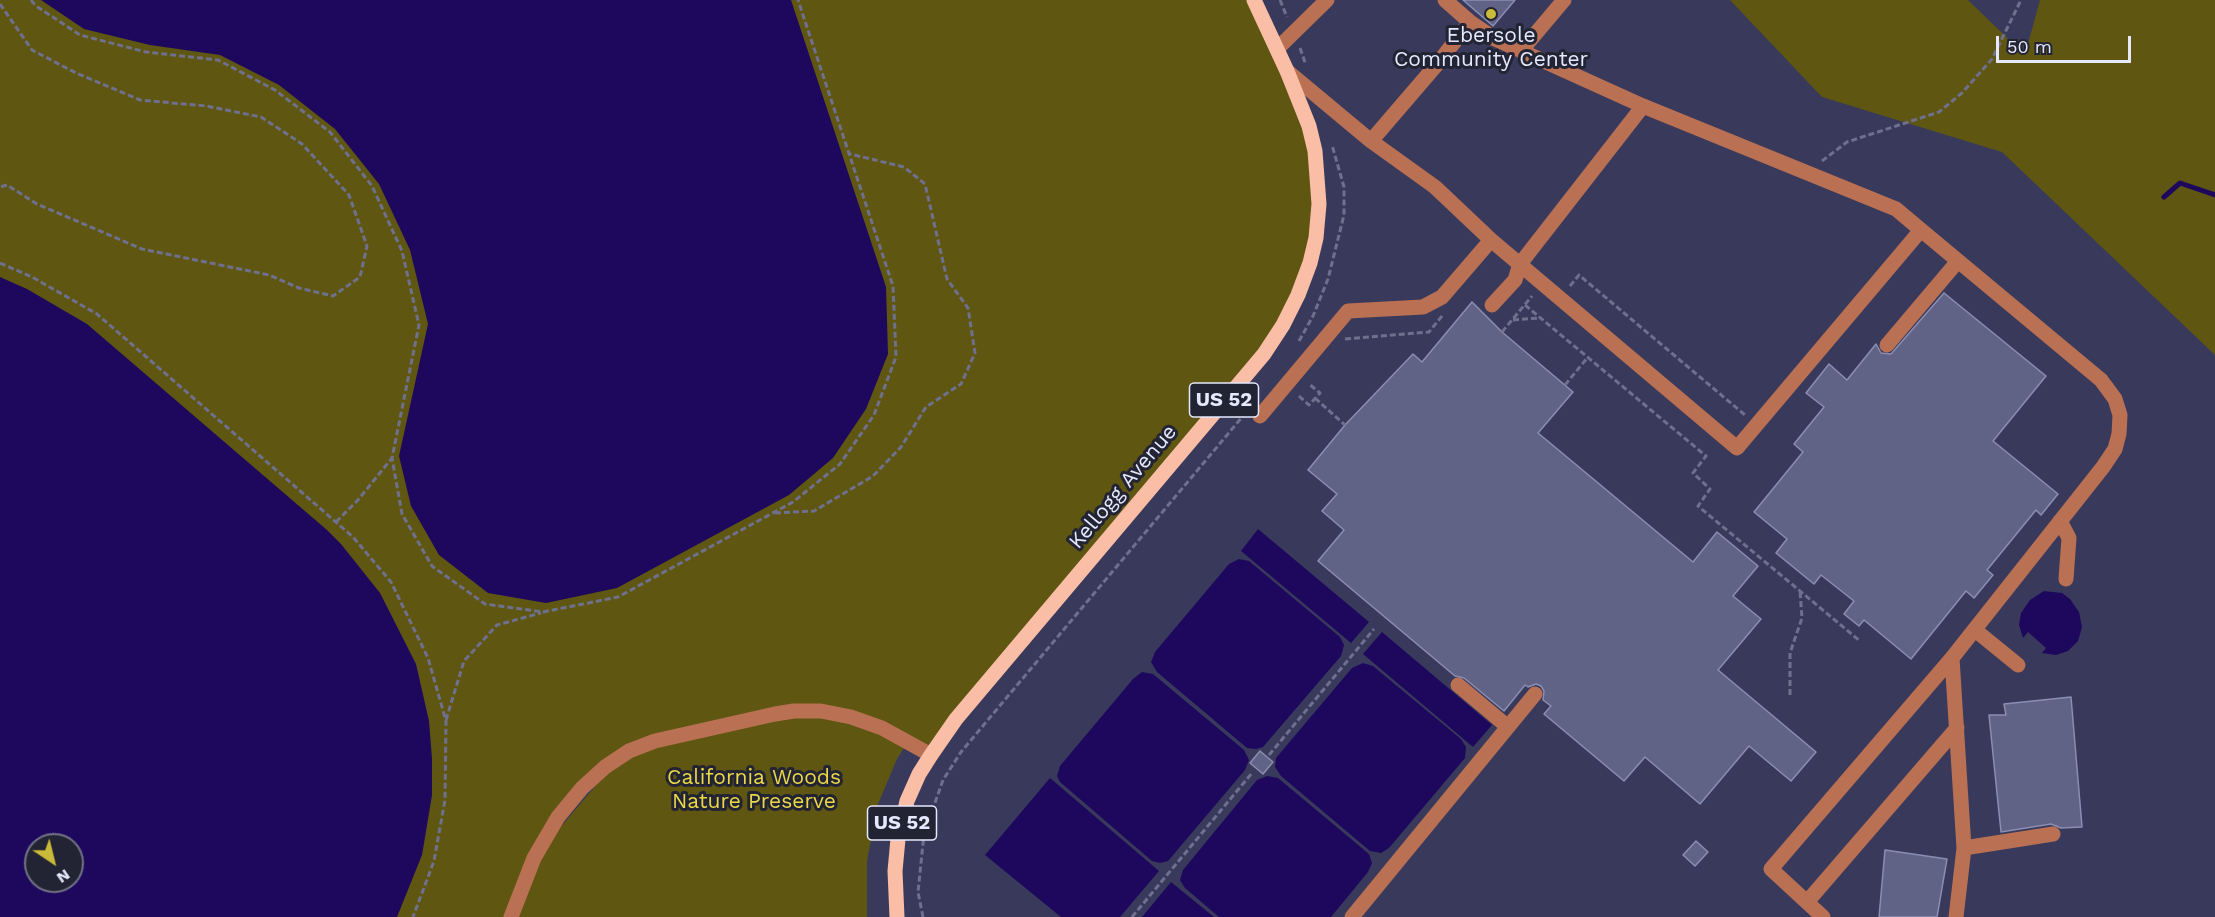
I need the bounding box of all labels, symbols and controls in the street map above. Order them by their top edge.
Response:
marker: Ebersole Community Center [1484,7,1498,21]
place label: Ebersole Community Center [1394,23,1588,73]
scale bar [1999,24,2134,62]
text: 50 m [2007,36,2052,57]
road number: US 52 [1190,383,1258,417]
street label: Kellogg Avenue [1064,420,1182,554]
park label: California Woods Nature Preserve [667,765,841,815]
road number: US 52 [868,806,936,840]
north arrow [24,833,84,893]
text: N [53,865,74,888]

